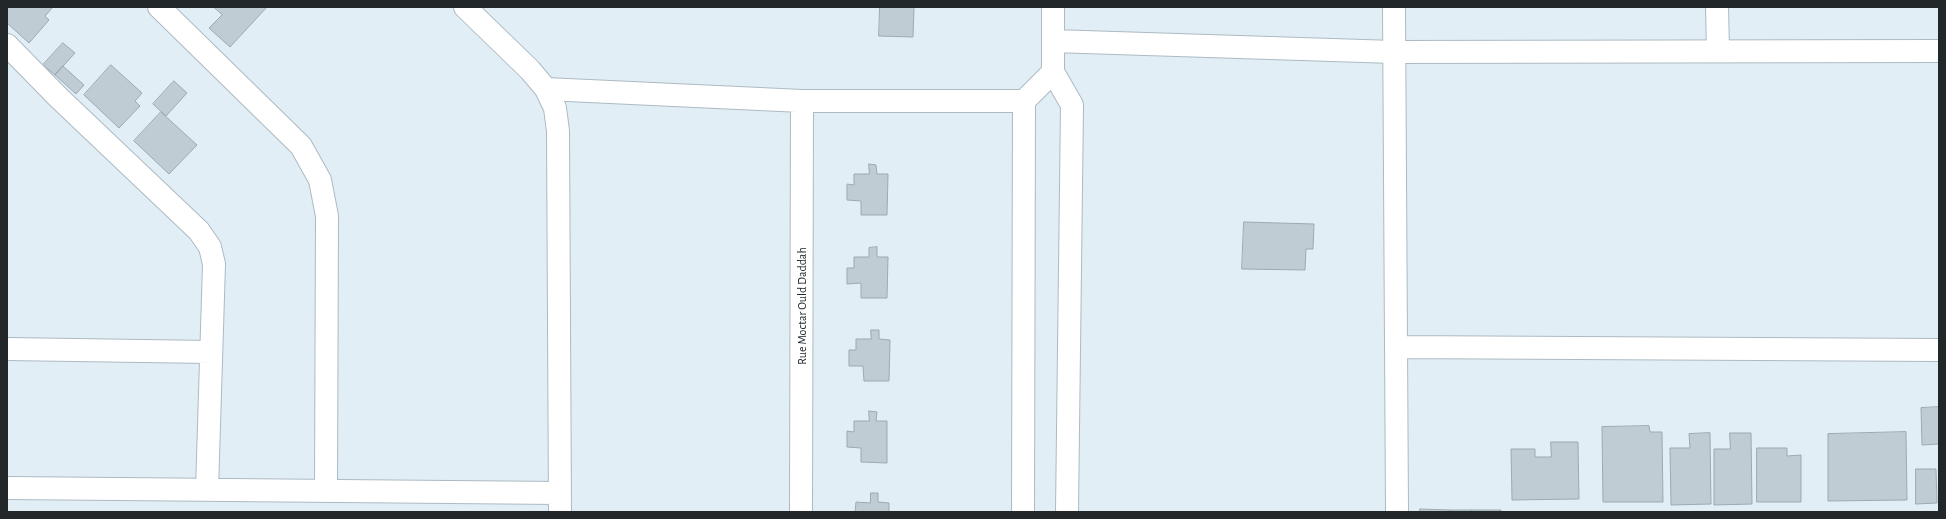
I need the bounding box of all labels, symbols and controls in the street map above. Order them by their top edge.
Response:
street label: Rue Moctar Ould Daddah [795,247,809,365]

